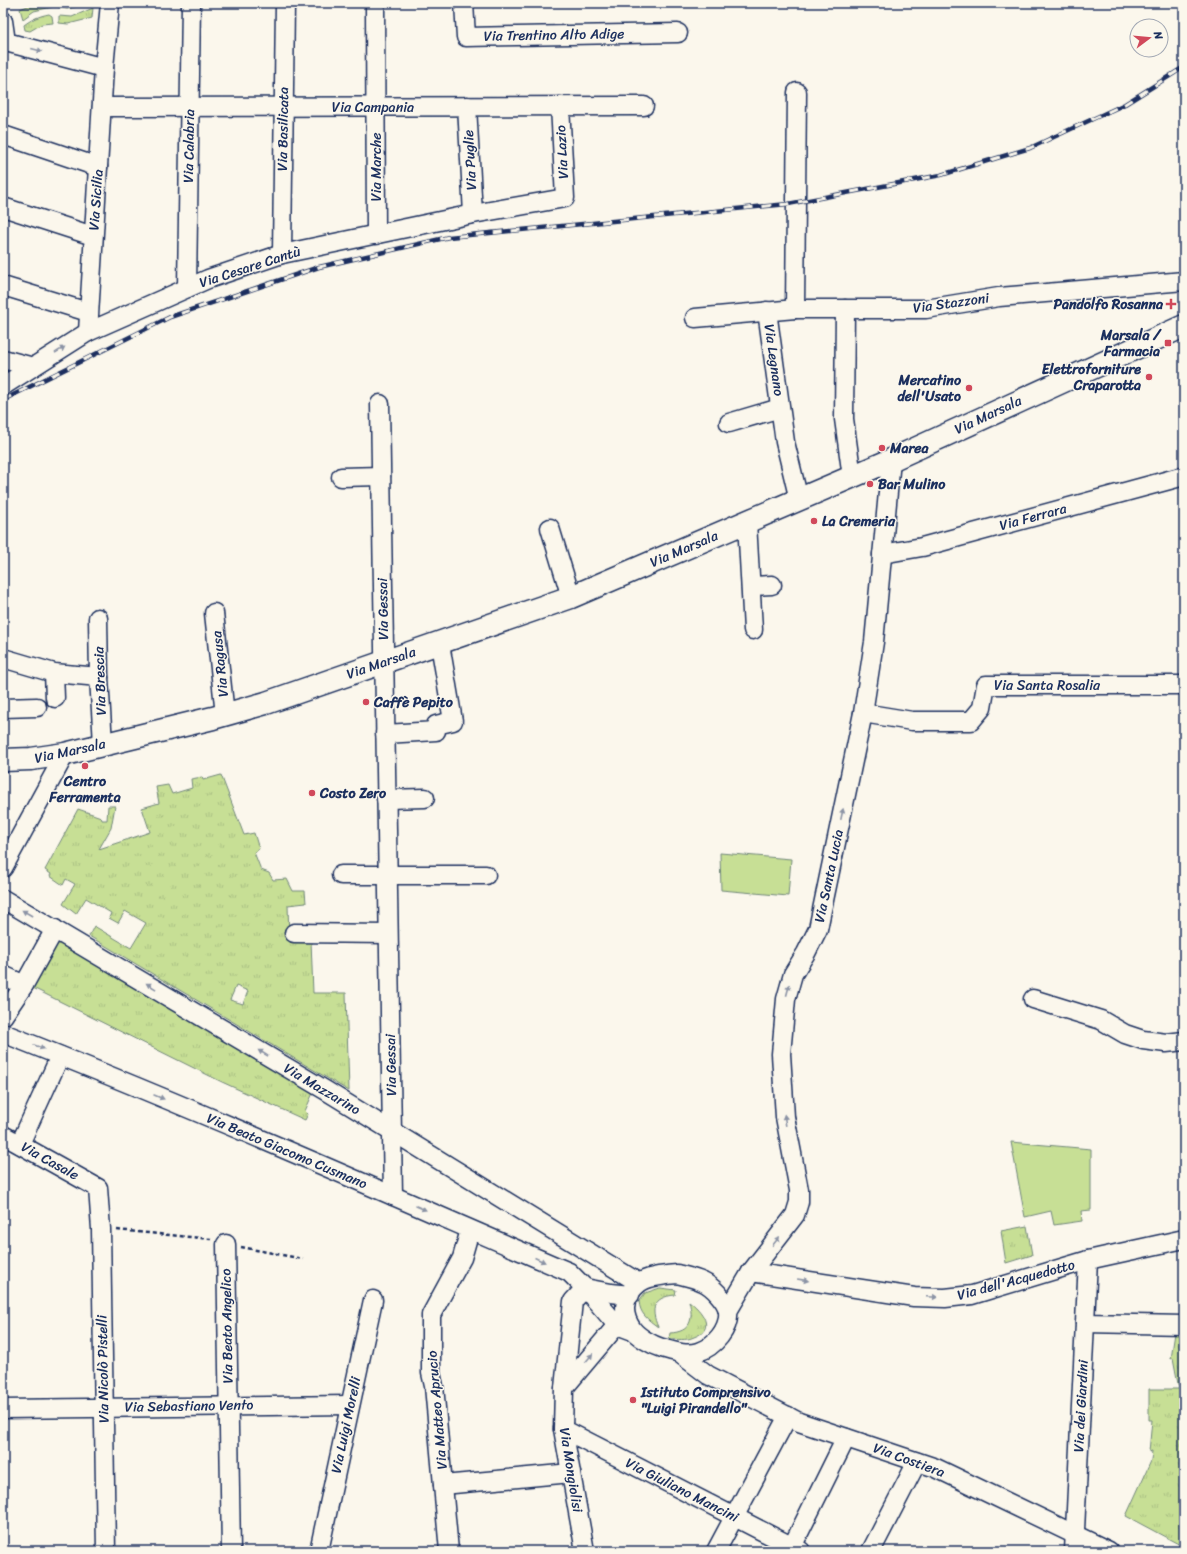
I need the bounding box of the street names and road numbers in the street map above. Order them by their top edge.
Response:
street label: Via Trentino Alto Adige [483,21,625,49]
street label: Via Basilicata [270,87,296,171]
street label: Via Campania [332,95,414,120]
street label: Via Calabria [176,109,202,183]
street label: Via Lazio [548,124,576,180]
street label: Via Puglie [456,129,484,191]
street label: Via Marche [364,132,389,202]
street label: Via Sicilia [81,169,111,231]
street label: Via Cesare Cantù [196,239,304,295]
street label: Via Stazzoni [911,285,992,321]
street label: Via Legnano [757,322,791,398]
street label: Via Marsala [950,388,1027,442]
street label: Via Ferrara [997,496,1070,538]
street label: Via Marsala [646,523,723,575]
street label: Via Gessai [370,577,396,640]
street label: Via Ragusa [204,629,236,698]
street label: Via Marsala [343,639,420,687]
street label: Via Brescia [86,645,114,716]
street label: Via Santa Rosalia [994,673,1101,698]
street label: Via Marsala [32,731,109,771]
street label: Via Santa Lucia [807,827,851,925]
street label: Via Gessai [378,1033,404,1096]
street label: Via Mazzarino [279,1056,365,1122]
street label: Via Beato Giacomo Cusmano [203,1106,371,1196]
street label: Via Casale [16,1135,84,1187]
street label: Via dell'Acquedotto [954,1252,1078,1308]
street label: Via Beato Angelico [213,1268,241,1384]
street label: Via Nicolò Pistelli [90,1314,116,1423]
street label: Via Matteo Aprucio [419,1350,455,1470]
street label: Via dei Giardini [1066,1358,1096,1453]
street label: Via Luigi Morelli [324,1373,369,1476]
street label: Via Sebastiano Vento [124,1392,254,1420]
street label: Via Mongiolisi [552,1426,590,1515]
street label: Via Costiera [870,1435,948,1485]
street label: Via Giuliano Mancini [621,1451,744,1530]

